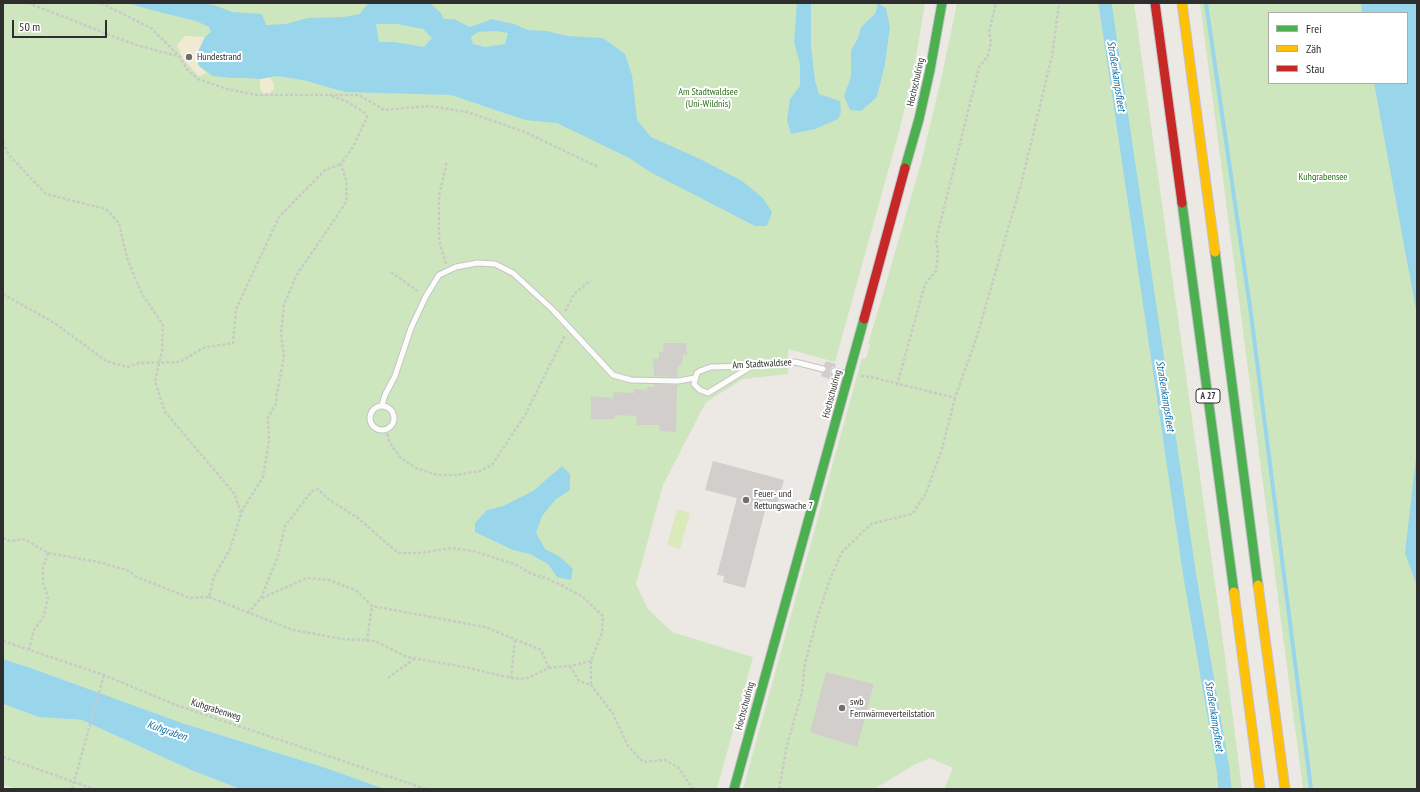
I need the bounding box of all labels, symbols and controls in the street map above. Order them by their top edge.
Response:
scale bar [14,12,109,38]
legend [1268,12,1408,84]
text: 50 m [19,19,40,34]
text: Frei [1306,21,1322,36]
water label: Straßenkampsfleet [1104,40,1128,112]
text: Zäh [1306,41,1321,56]
place label: Hundestrand [197,51,241,63]
marker: Hundestrand [184,52,194,62]
street label: Hochschulring [905,57,927,107]
text: Stau [1306,61,1324,76]
park label: Am Stadtwaldsee (Uni-Wildnis) [678,86,738,110]
park label: Kuhgrabensee [1299,171,1347,183]
street label: Am Stadtwaldsee [732,356,792,372]
water label: Straßenkampsfleet [1153,360,1177,432]
street label: Hochschulring [820,369,844,419]
road number: A 27 [1196,389,1220,403]
place label: Feuer- und Rettungswache 7 [754,488,813,512]
marker: Feuer- und Rettungswache 7 [741,495,751,505]
water label: Straßenkampsfleet [1202,680,1226,752]
street label: Hochschulring [733,681,757,731]
street label: Kuhgrabenweg [190,696,242,724]
place label: swb Fernwärmeverteilstation [850,696,935,720]
marker: swb Fernwärmeverteilstation [837,703,847,713]
water label: Kuhgraben [145,718,189,744]

